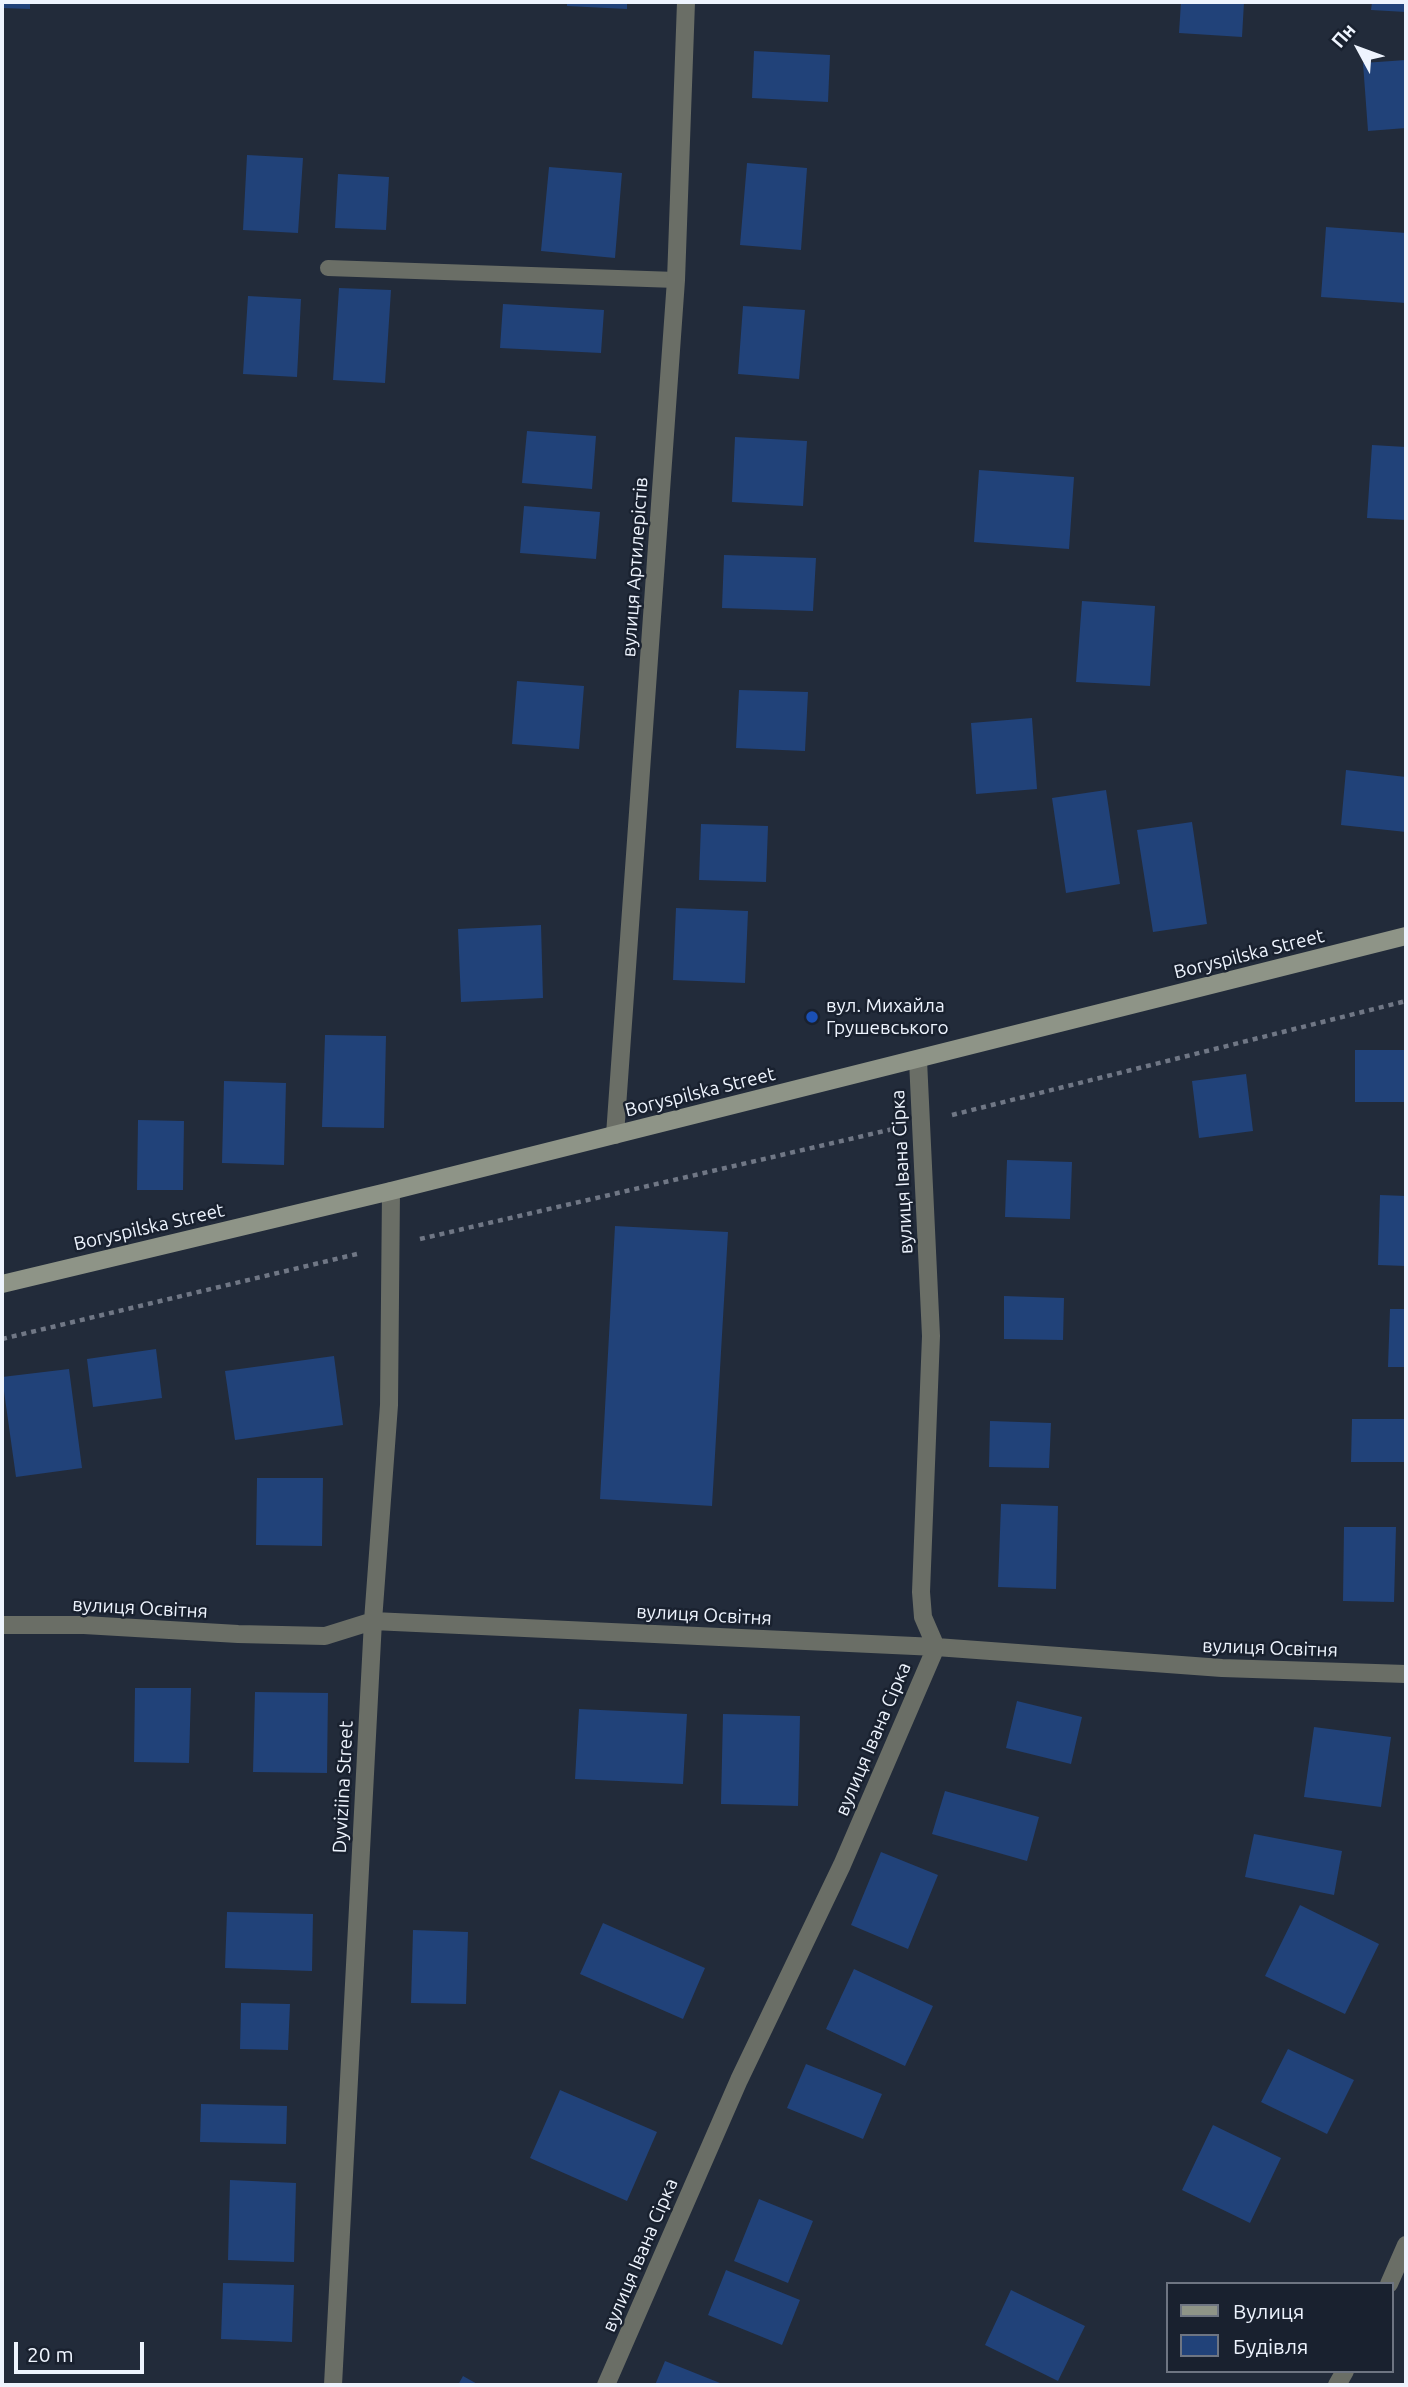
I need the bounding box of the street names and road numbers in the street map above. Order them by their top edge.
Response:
street label: вулиця Артилерістів [617,476,653,658]
street label: Boryspilska Street [1172,924,1326,984]
street label: Boryspilska Street [623,1062,777,1122]
street label: вулиця Івана Сірка [886,1089,918,1255]
street label: Boryspilska Street [71,1199,227,1255]
street label: вулиця Освітня [72,1593,208,1623]
street label: вулиця Освітня [636,1600,772,1630]
street label: вулиця Освітня [1202,1634,1338,1662]
street label: вулиця Івана Сірка [830,1659,916,1819]
street label: Dyviziina Street [328,1720,358,1854]
street label: вулиця Івана Сірка [597,2175,683,2335]

